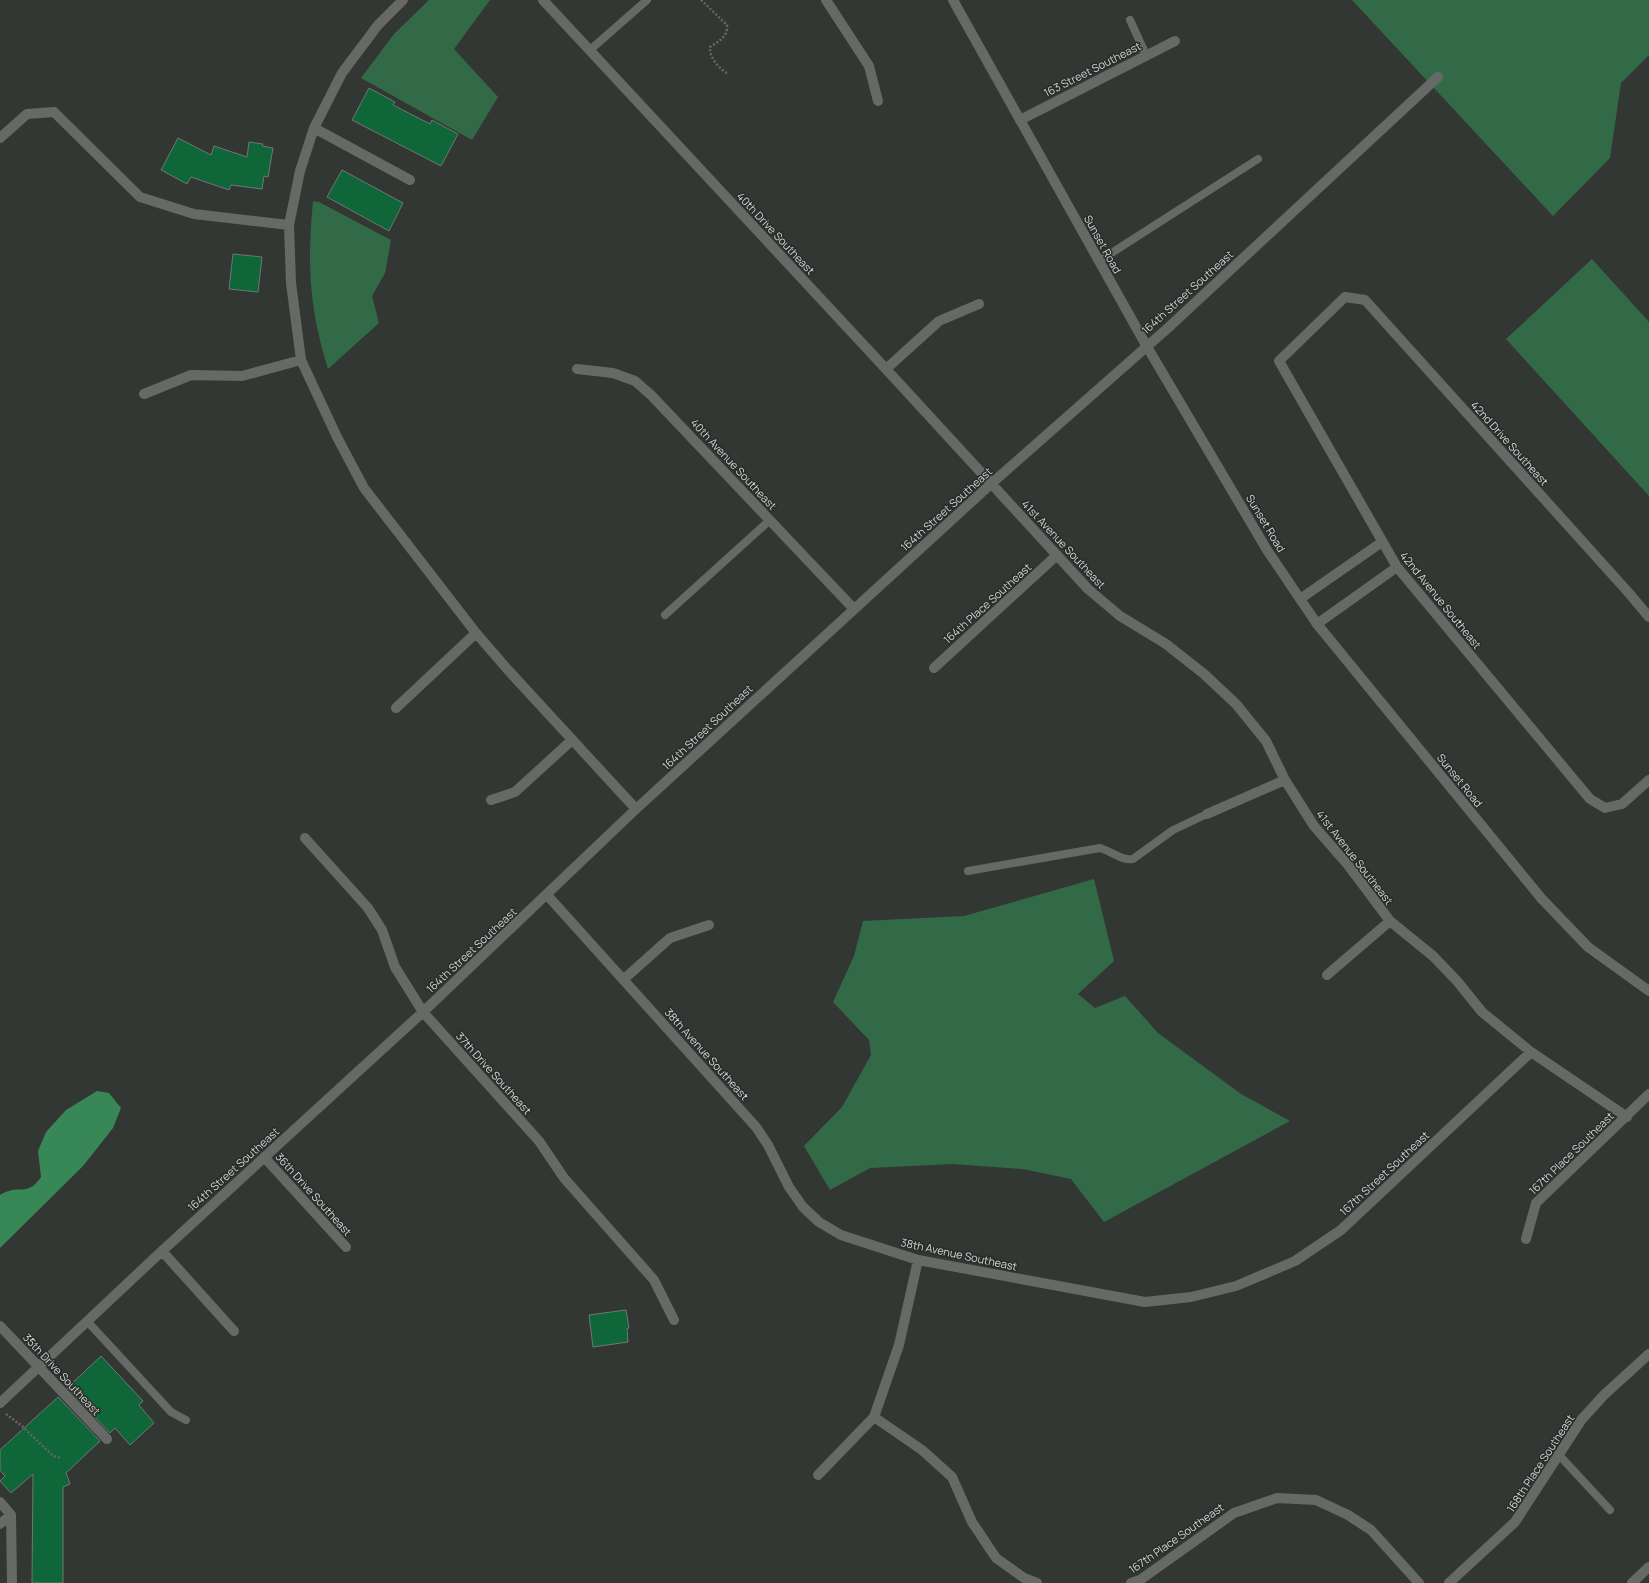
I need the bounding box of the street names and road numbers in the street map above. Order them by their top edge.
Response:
street label: 163 Street Southeast [1041,38,1143,100]
street label: 40th Drive Southeast [734,189,818,277]
street label: Sunset Road [1081,212,1125,276]
street label: 164th Street Southeast [1138,247,1236,337]
street label: 42nd Drive Southeast [1468,397,1552,489]
street label: 40th Avenue Southeast [688,415,780,513]
street label: 164th Street Southeast [897,464,995,554]
street label: Sunset Road [1243,491,1289,555]
street label: 41st Avenue Southeast [1019,496,1109,592]
street label: 42nd Avenue Southeast [1397,548,1485,652]
street label: 164th Place Southeast [940,559,1034,647]
street label: 164th Street Southeast [659,681,755,773]
street label: Sunset Road [1434,750,1486,810]
street label: 41st Avenue Southeast [1313,807,1397,907]
street label: 164th Street Southeast [423,904,519,996]
street label: 38th Avenue Southeast [662,1005,752,1103]
street label: 37th Drive Southeast [453,1029,535,1117]
street label: 167th Place Southeast [1525,1108,1617,1198]
street label: 164th Street Southeast [184,1124,282,1214]
street label: 167th Street Southeast [1336,1127,1432,1219]
street label: 36th Drive Southeast [273,1149,355,1239]
street label: 38th Avenue Southeast [899,1234,1019,1274]
street label: 35th Drive Southeast [20,1330,104,1418]
street label: 168th Place Southeast [1503,1411,1577,1515]
street label: 167th Place Southeast [1125,1499,1227,1577]

